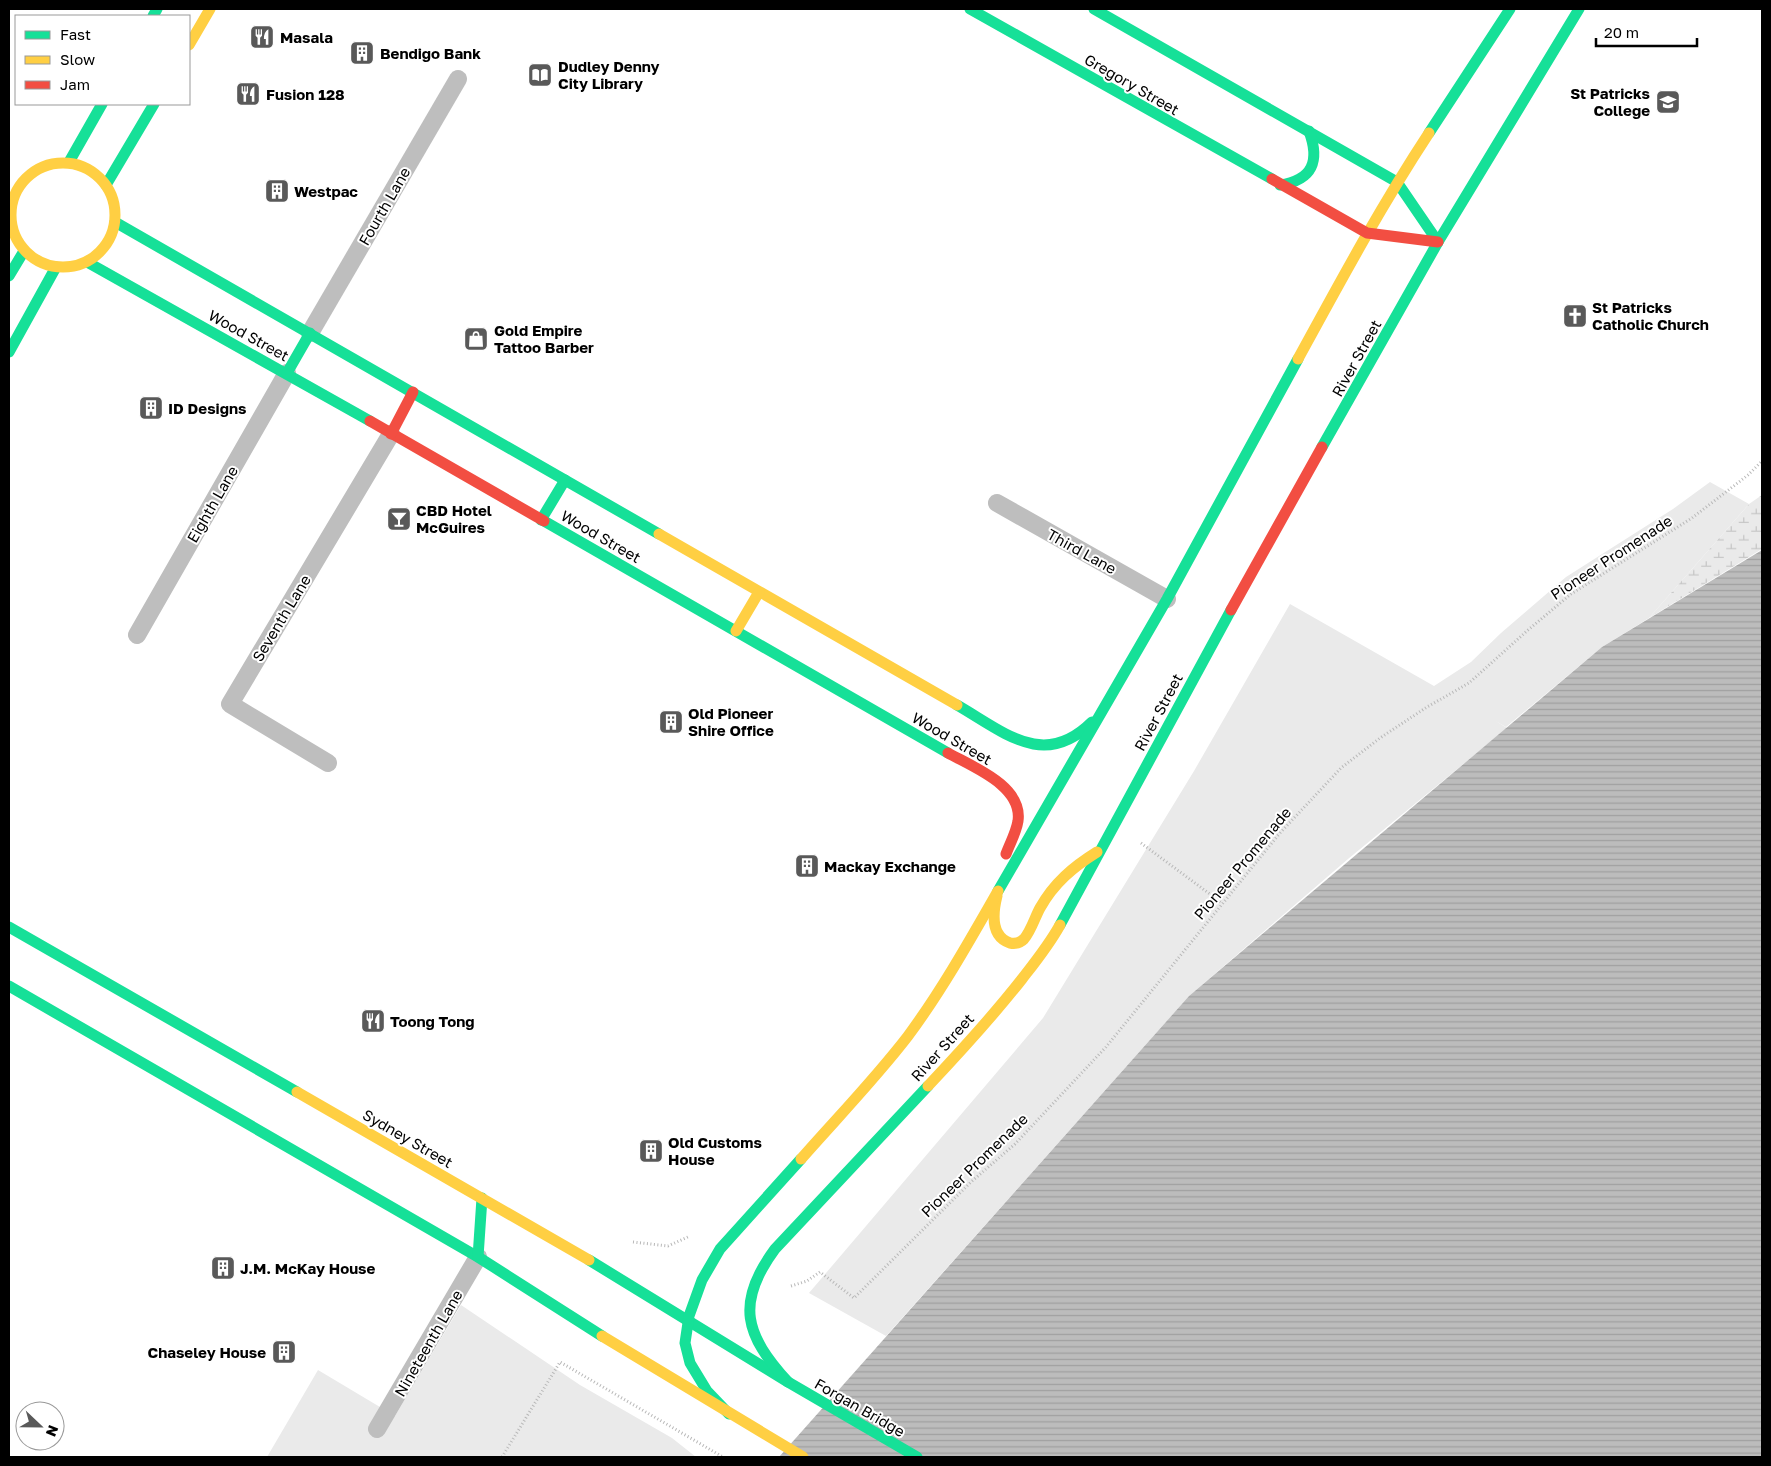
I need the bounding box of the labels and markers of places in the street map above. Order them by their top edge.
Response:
restaurant icon: Masala [249,24,275,50]
place label: Masala [280,28,333,46]
building icon: Bendigo Bank [349,40,375,66]
place label: Bendigo Bank [380,44,481,62]
place label: Dudley Denny City Library [558,57,660,92]
library icon: Dudley Denny City Library [527,62,553,88]
restaurant icon: Fusion 128 [235,81,261,107]
place label: St Patricks College [1570,84,1650,119]
place label: Fusion 128 [266,85,345,103]
school or university icon: St Patricks College [1655,89,1681,115]
building icon: Westpac [264,178,290,204]
place label: Westpac [294,182,358,200]
place label: St Patricks Catholic Church [1592,298,1709,333]
church icon: St Patricks Catholic Church [1562,303,1588,329]
place label: Gold Empire Tattoo Barber [494,321,594,356]
shop icon: Gold Empire Tattoo Barber [463,326,489,352]
building icon: ID Designs [138,395,164,421]
place label: ID Designs [168,399,246,417]
place label: CBD Hotel McGuires [416,501,492,536]
bar icon: CBD Hotel McGuires [386,506,412,532]
place label: Old Pioneer Shire Office [688,704,774,739]
building icon: Old Pioneer Shire Office [658,709,684,735]
building icon: Mackay Exchange [794,853,820,879]
place label: Mackay Exchange [824,857,956,875]
restaurant icon: Toong Tong [360,1008,386,1034]
place label: Toong Tong [390,1012,474,1030]
place label: Old Customs House [668,1133,762,1168]
building icon: Old Customs House [638,1138,664,1164]
building icon: J.M. McKay House [210,1255,236,1281]
place label: J.M. McKay House [240,1259,376,1277]
building icon: Chaseley House [271,1339,297,1365]
place label: Chaseley House [147,1343,266,1361]

